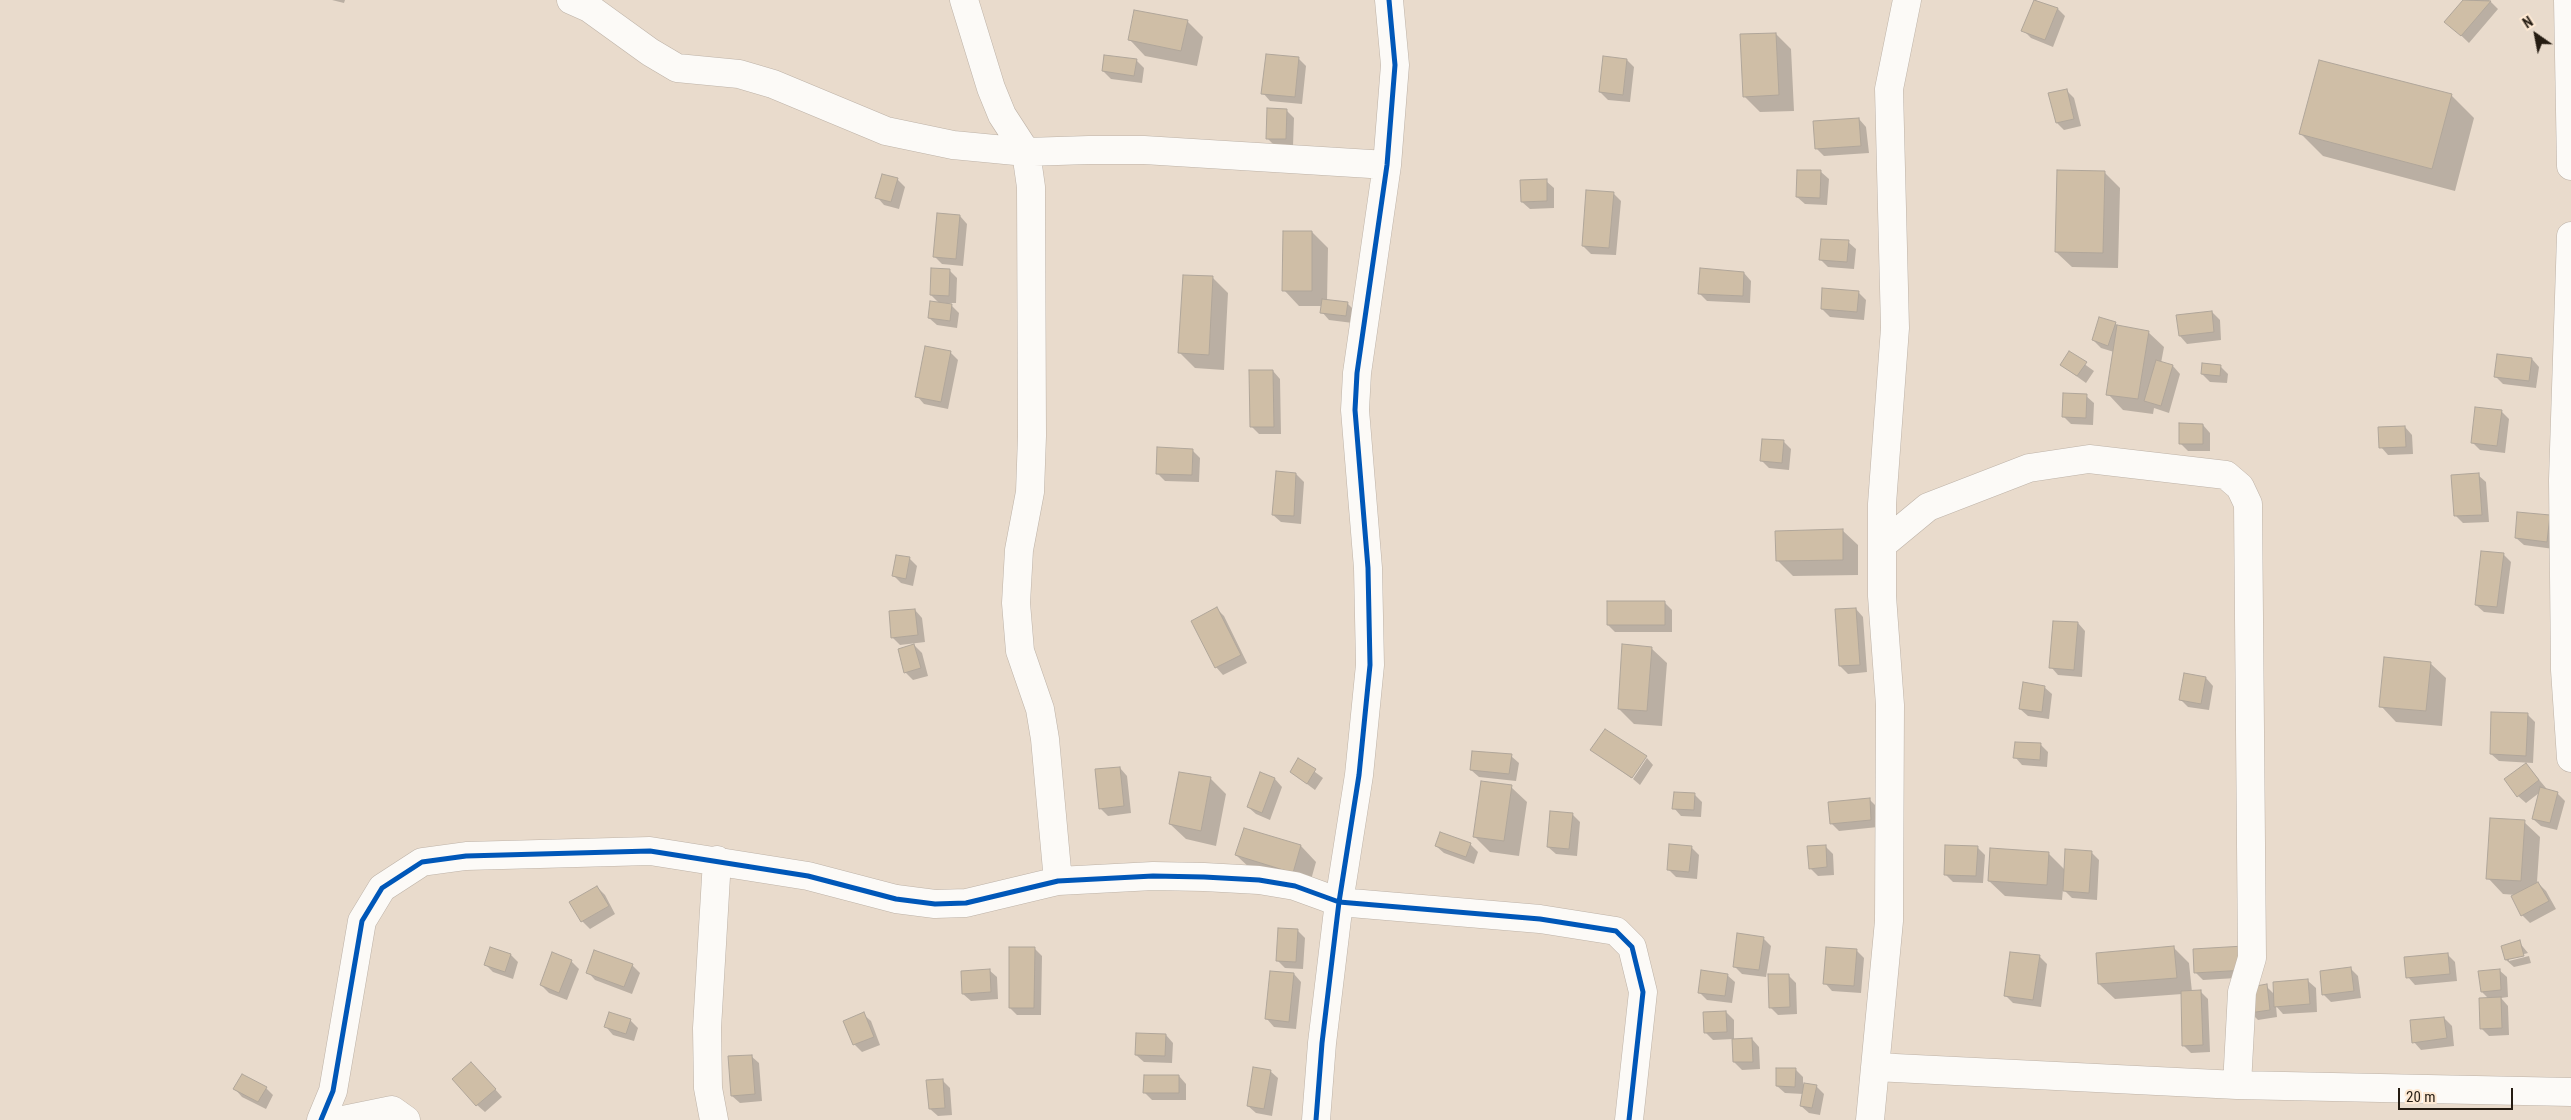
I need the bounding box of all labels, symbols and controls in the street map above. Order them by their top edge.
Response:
north arrow [2511,10,2561,60]
text: N [2520,13,2536,31]
scale bar [2401,1078,2516,1110]
text: 20 m [2406,1088,2436,1106]

